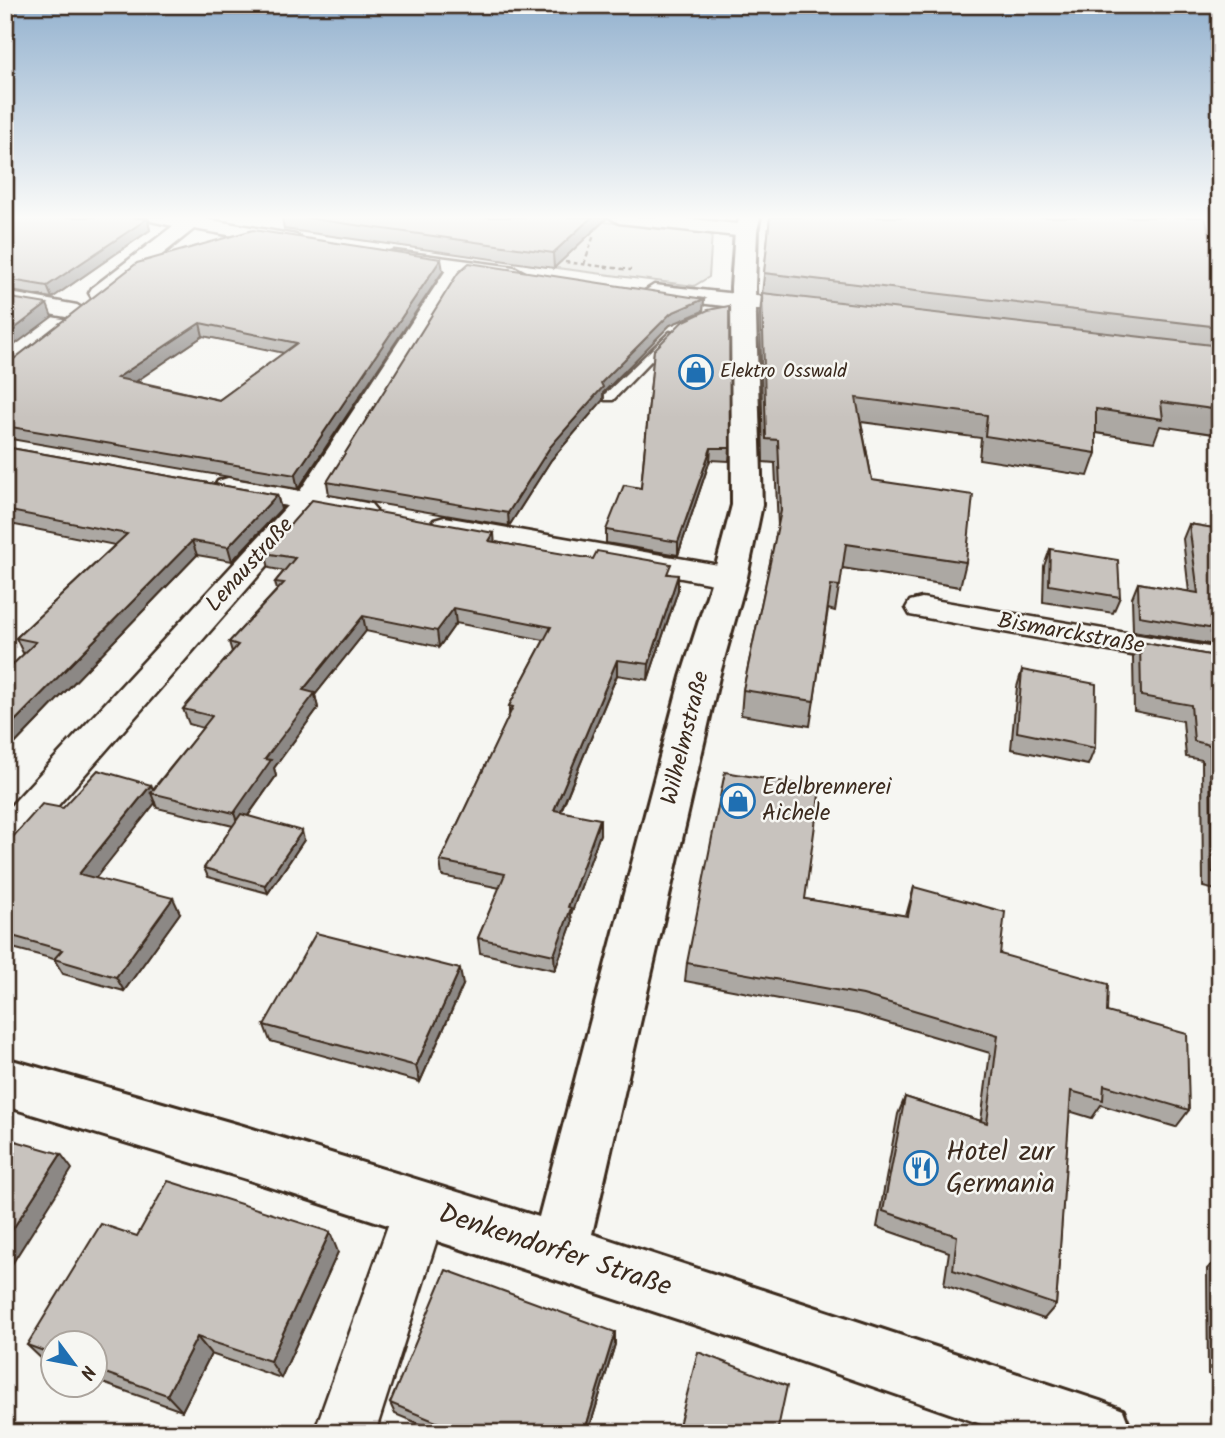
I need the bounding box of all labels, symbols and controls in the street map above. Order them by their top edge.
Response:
shop icon: Elektro Osswald [677,353,715,391]
place label: Elektro Osswald [720,357,847,387]
street label: Lenaustraße [197,509,303,621]
street label: Bismarckstraße [995,603,1147,665]
street label: Wilhelmstraße [652,667,720,809]
place label: Edelbrennerei Aichele [762,770,893,832]
shop icon: Edelbrennerei Aichele [719,782,757,820]
place label: Hotel zur Germania [946,1130,1056,1207]
restaurant icon: Hotel zur Germania [902,1149,940,1187]
street label: Denkendorfer Straße [433,1192,678,1310]
north arrow [38,1330,108,1400]
text: N [71,1359,103,1385]

